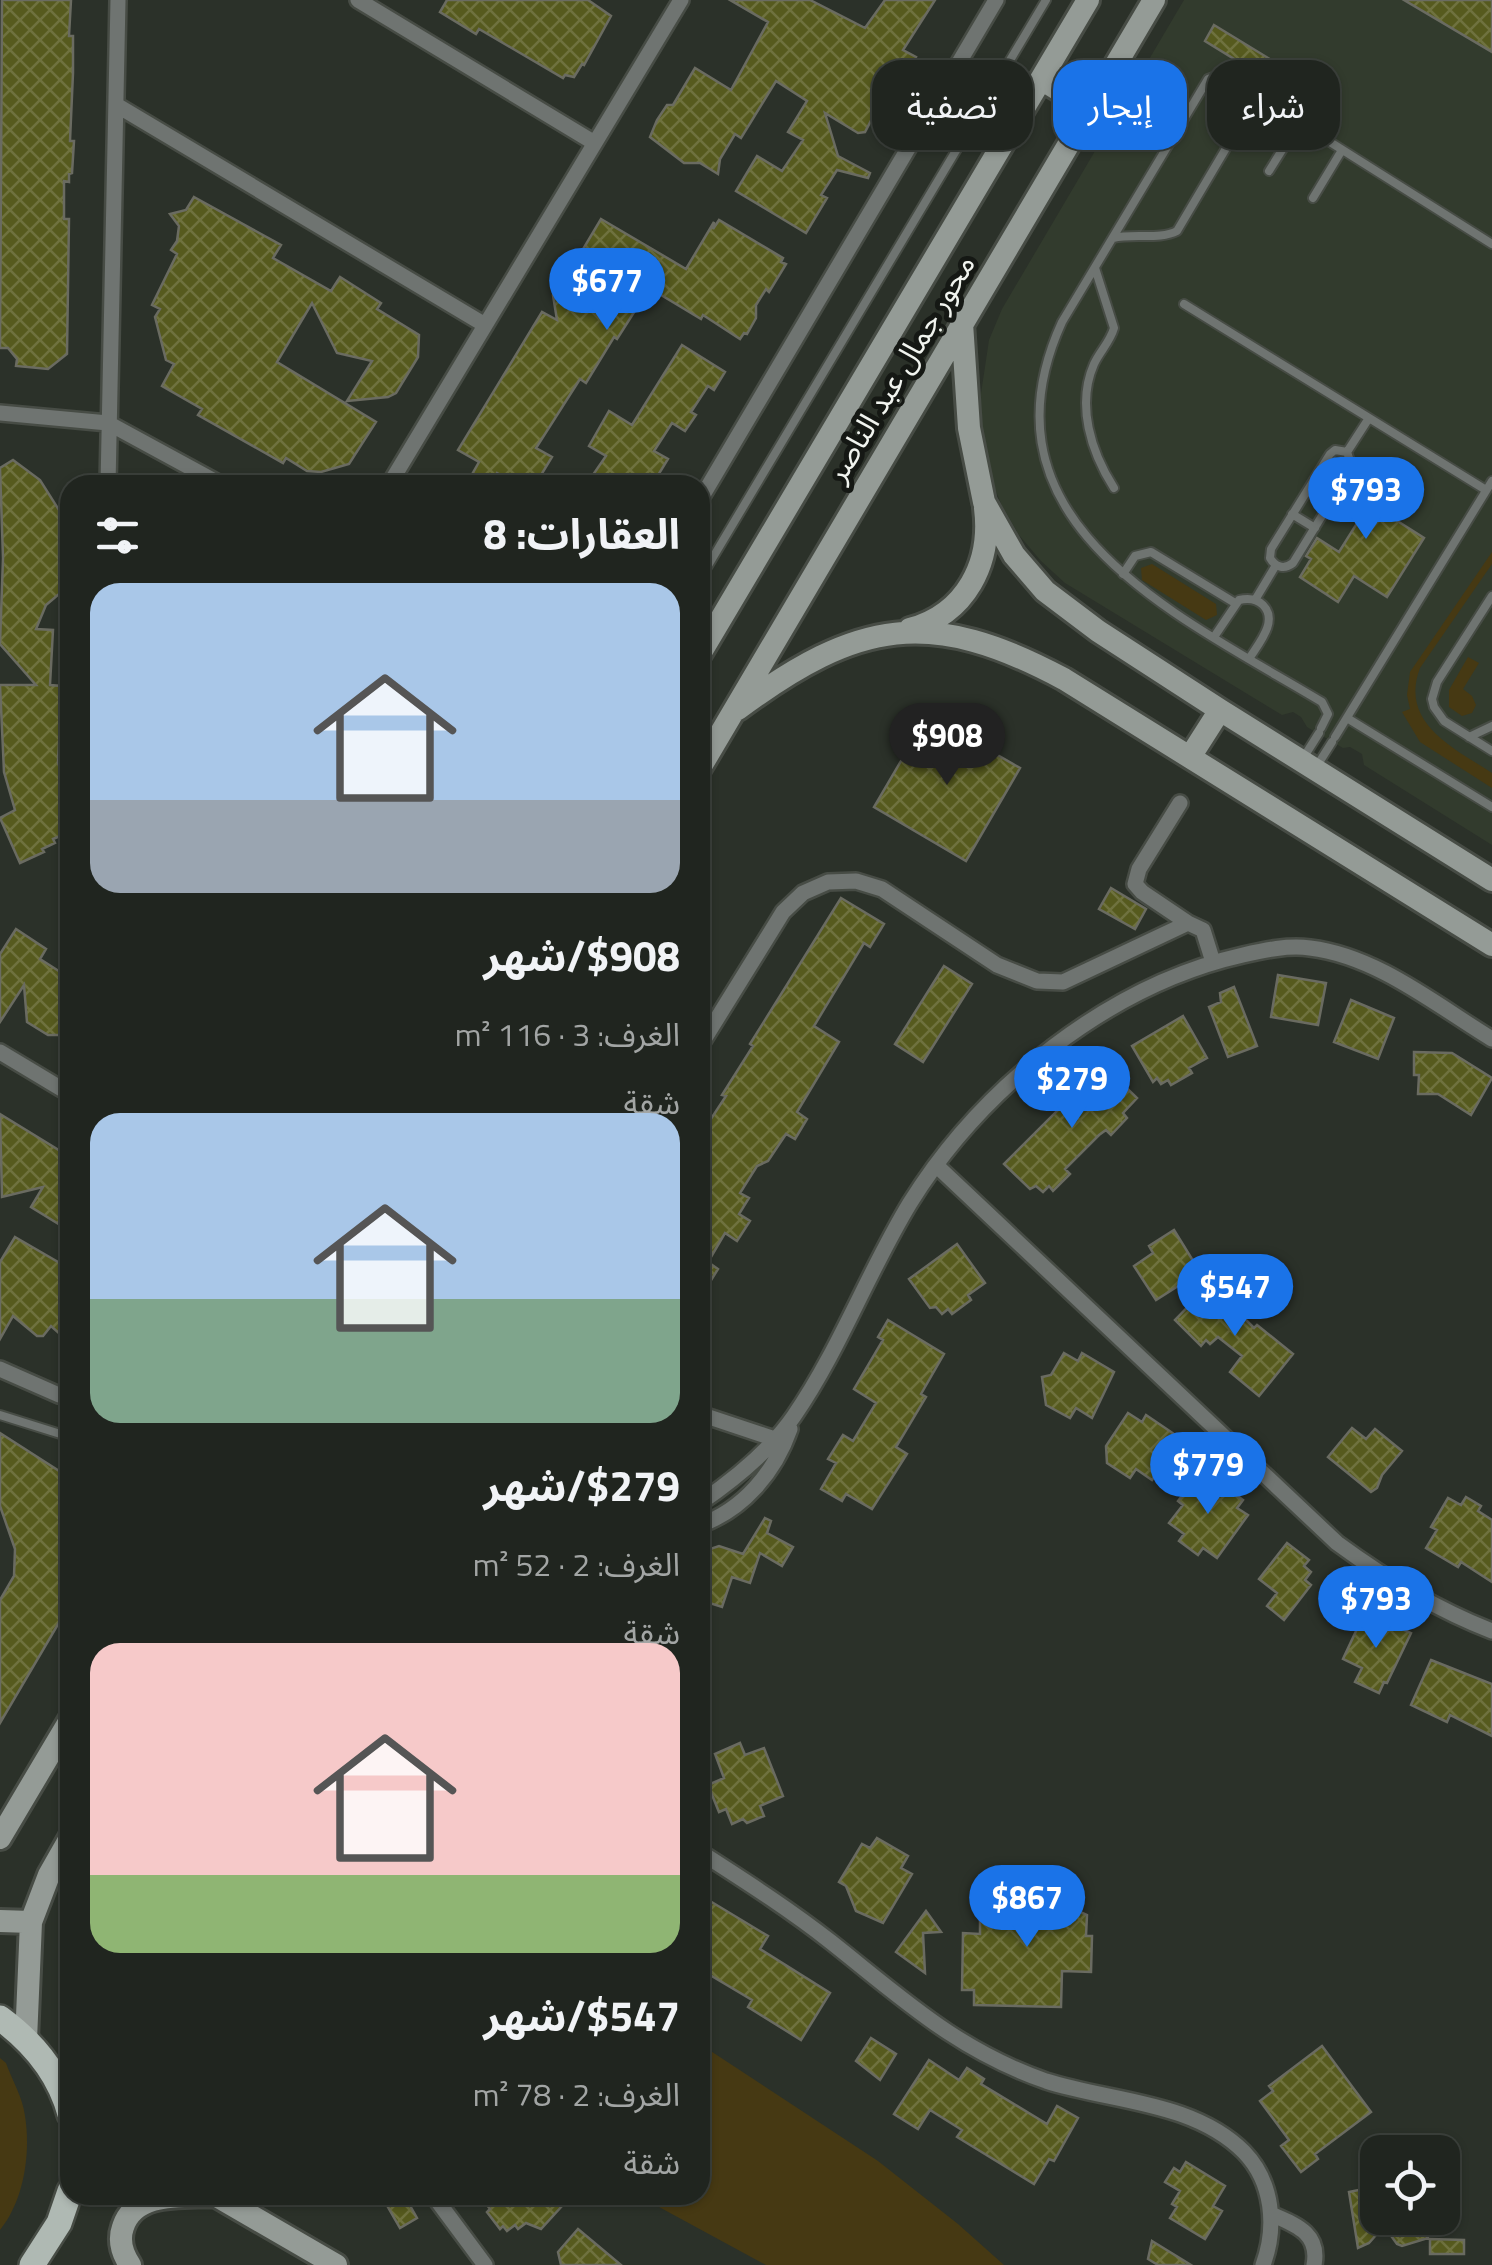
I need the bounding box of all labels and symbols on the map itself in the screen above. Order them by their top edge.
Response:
street label: محور جمال عبد الناصر [813,245,986,492]
pin: $677 [548,248,666,333]
pin: $793 [1307,457,1425,542]
pin: $908 [888,703,1006,788]
pin: $279 [1013,1046,1131,1131]
pin: $547 [1176,1254,1294,1339]
pin: $779 [1149,1432,1267,1517]
pin: $793 [1317,1566,1435,1651]
pin: $867 [968,1865,1086,1950]

